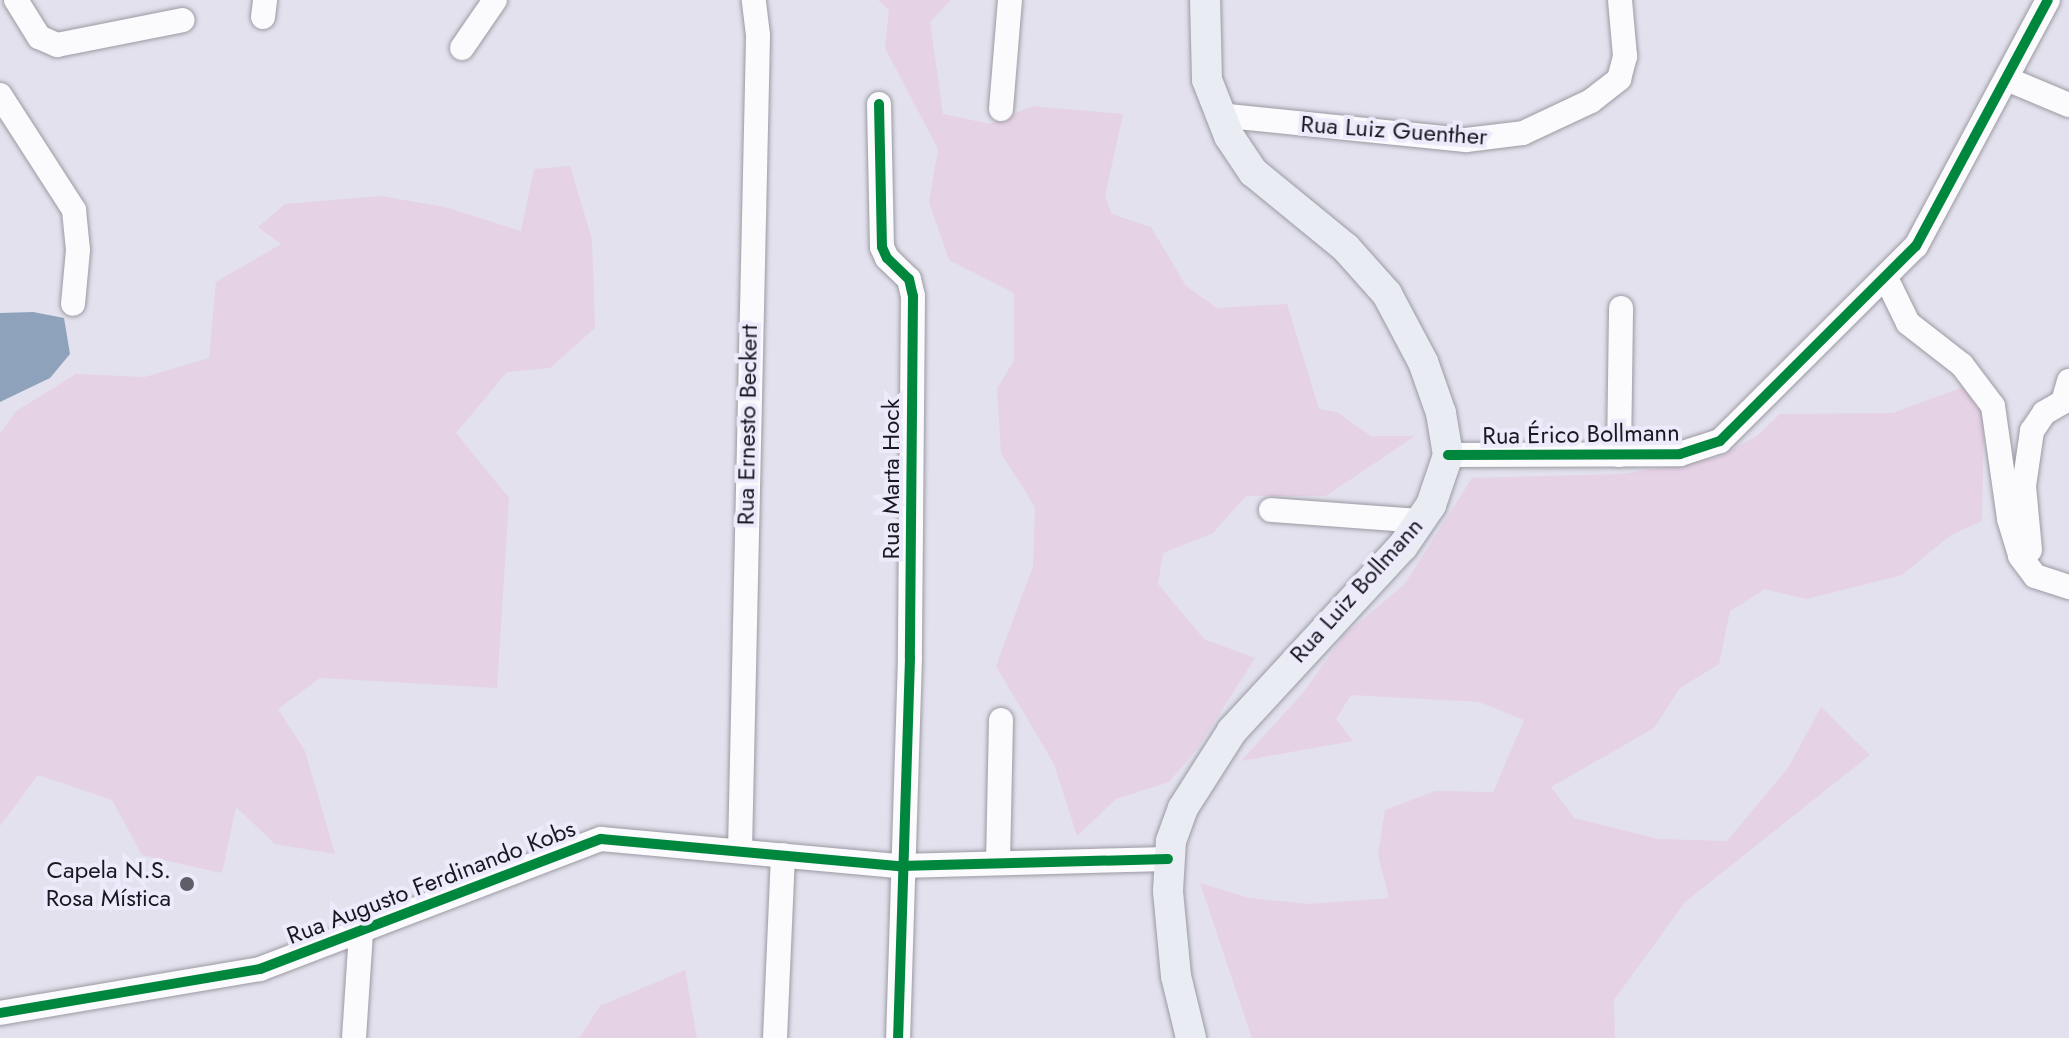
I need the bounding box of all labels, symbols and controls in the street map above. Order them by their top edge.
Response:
street label: Rua Luiz Guenther [1300,109,1488,151]
street label: Rua Ernesto Beckert [731,324,763,526]
street label: Rua Marta Hock [877,399,905,559]
street label: Rua Érico Bollmann [1482,418,1680,450]
street label: Rua Luiz Bollmann [1283,512,1429,668]
street label: Rua Augusto Ferdinando Kobs [283,814,579,950]
place label: Capela N.S. Rosa Mística [46,856,171,912]
marker: Capela N.S. Rosa Mística [178,875,196,893]

